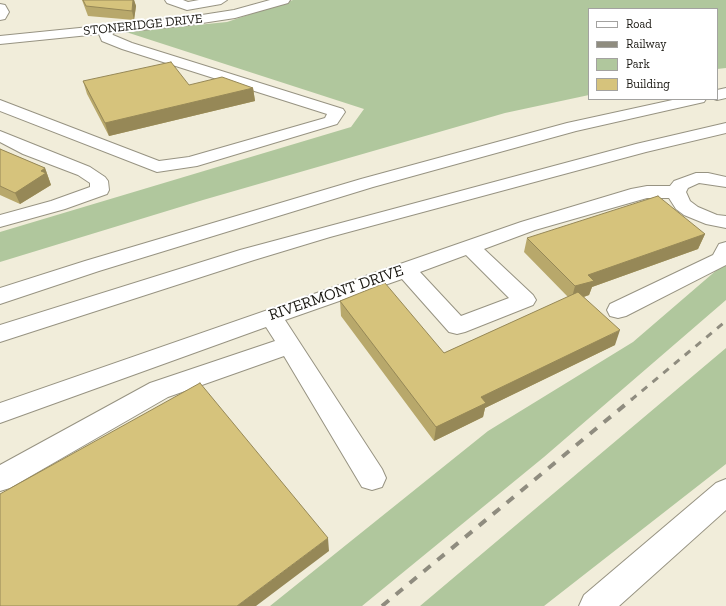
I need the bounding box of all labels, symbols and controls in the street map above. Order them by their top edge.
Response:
legend [588,8,718,100]
street label: STONERIDGE DRIVE [83,11,203,39]
text: Road [626,17,652,31]
text: Railway [626,37,667,51]
text: Park [626,57,650,71]
text: Building [626,77,670,91]
street label: RIVERMONT DRIVE [266,261,406,325]

